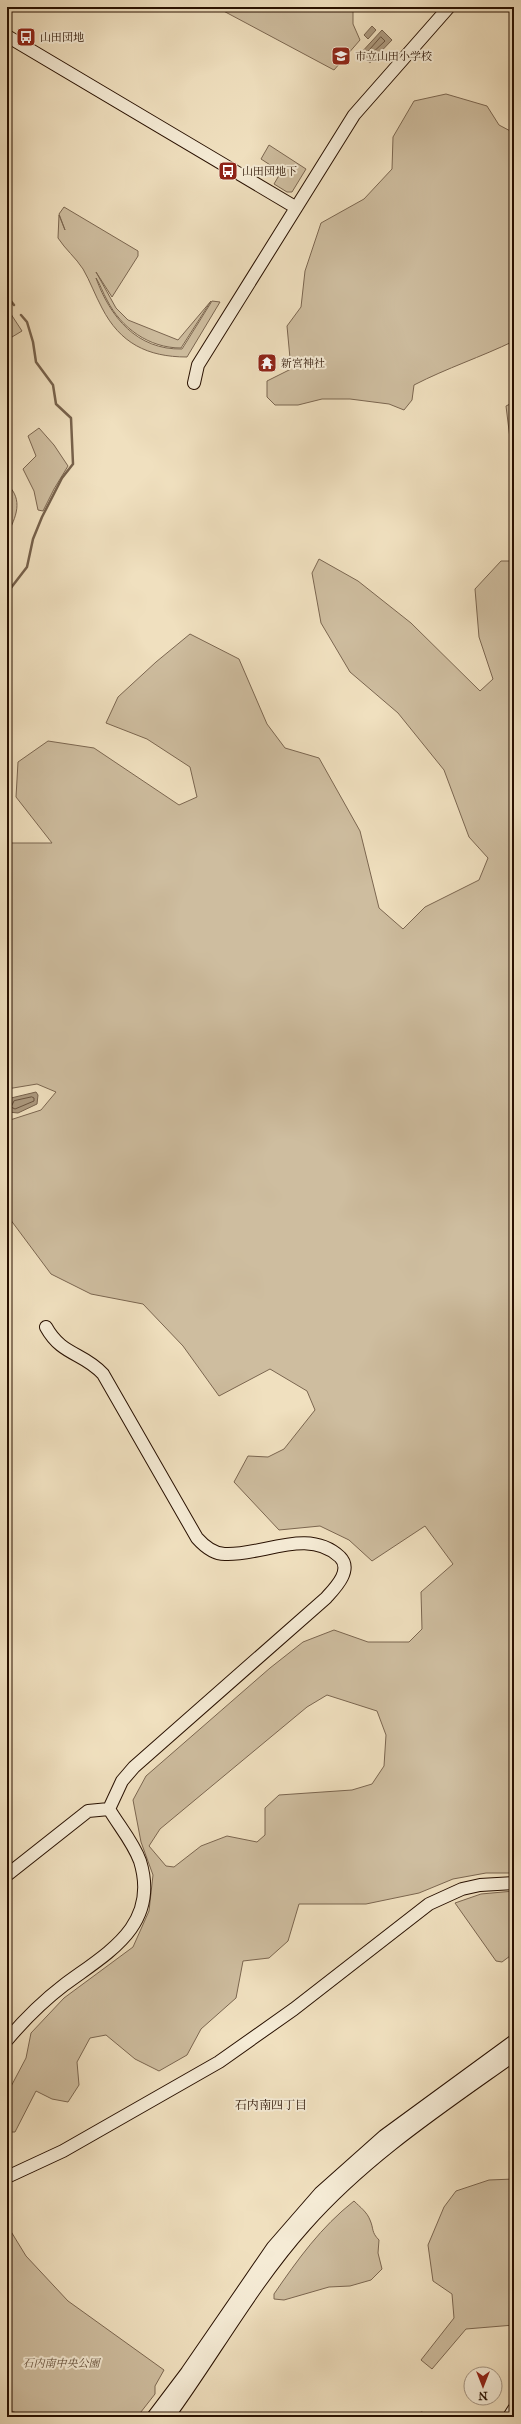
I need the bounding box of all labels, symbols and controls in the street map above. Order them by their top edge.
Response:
bus stop icon: 山田団地 [15,26,37,48]
place label: 山田団地 [40,31,84,44]
school or university icon: 市立山田小学校 [330,45,352,67]
place label: 市立山田小学校 [355,50,432,63]
bus stop icon: 山田団地下 [217,160,239,182]
place label: 山田団地下 [242,165,297,178]
temple icon: 新宮神社 [256,352,278,374]
place label: 新宮神社 [281,357,325,370]
district label: 石内南四丁目 [235,2098,307,2112]
park label: 石内南中央公園 [23,2357,101,2370]
north arrow [463,2366,503,2406]
text: N [478,2389,488,2402]

